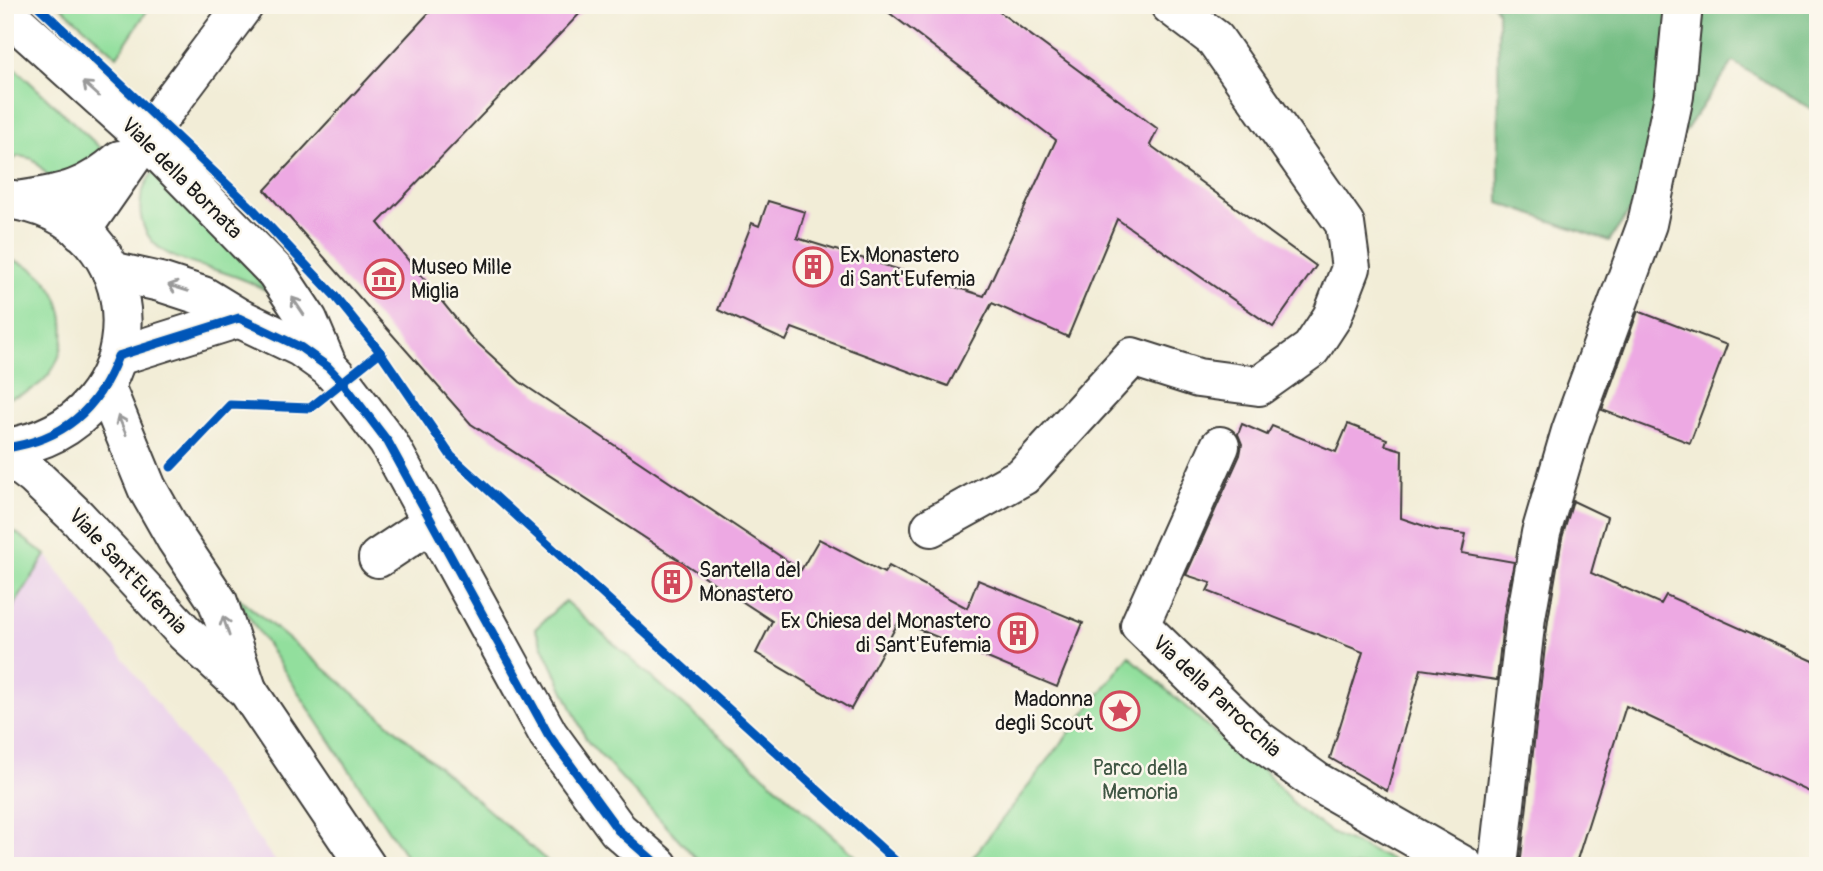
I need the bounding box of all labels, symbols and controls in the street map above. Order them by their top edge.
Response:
one-way arrow [82,81,100,97]
street label: Viale della Bornata [115,112,248,245]
place label: Ex Monastero di Sant'Eufemia [840,242,975,293]
building icon: Ex Monastero di Sant'Eufemia [792,246,834,288]
place label: Museo Mille Miglia [411,254,512,305]
museum icon: Museo Mille Miglia [363,258,405,300]
one-way arrow [168,281,190,294]
one-way arrow [291,297,306,316]
one-way arrow [115,415,128,436]
street label: Viale Sant'Eufemia [62,503,193,640]
place label: Santella del Monastero [699,557,801,608]
building icon: Santella del Monastero [651,561,693,603]
place label: Ex Chiesa del Monastero di Sant'Eufemia [780,608,991,659]
building icon: Ex Chiesa del Monastero di Sant'Eufemia [997,612,1039,654]
one-way arrow [219,615,231,637]
street label: Via della Parrocchia [1146,630,1287,763]
place label: Madonna degli Scout [995,686,1094,737]
place icon: Madonna degli Scout [1099,690,1141,732]
park label: Parco della Memoria [1092,755,1188,806]

